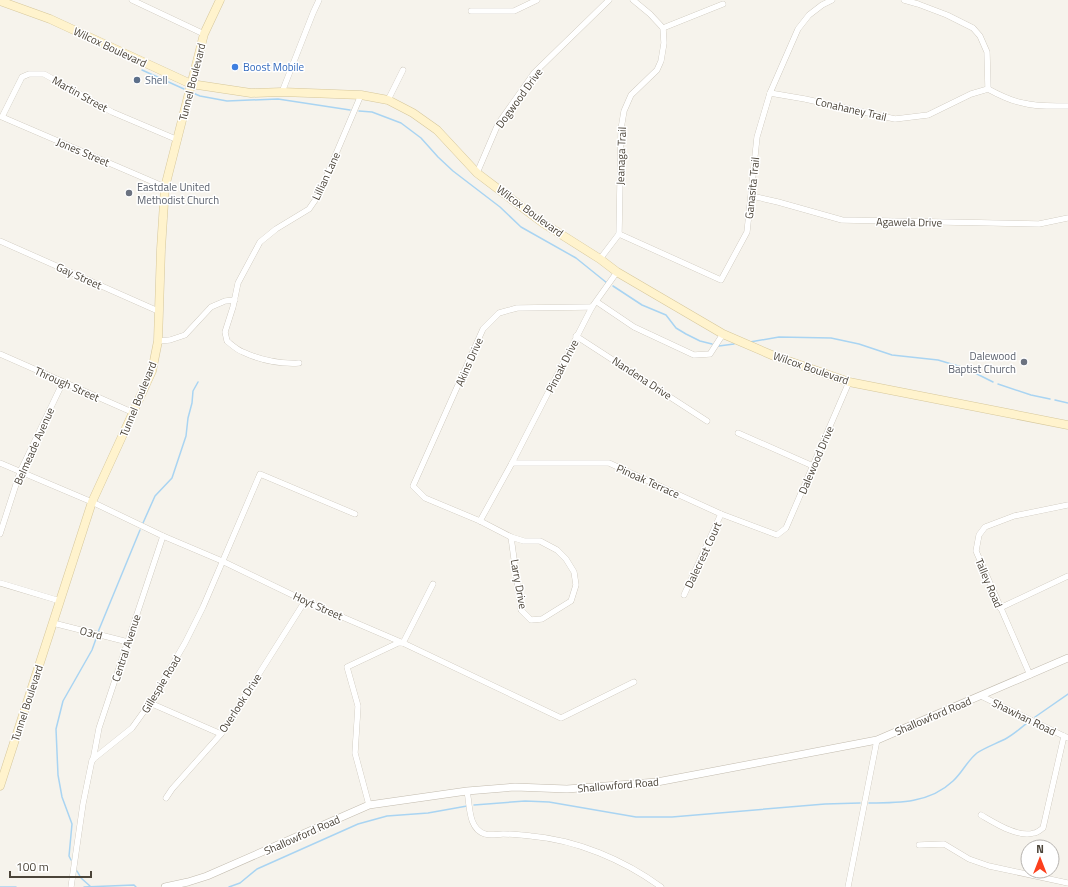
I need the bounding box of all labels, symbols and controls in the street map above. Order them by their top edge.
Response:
street label: Wilcox Boulevard [71,23,149,71]
street label: Tunnel Boulevard [175,41,209,123]
place label: Boost Mobile [243,59,305,75]
marker: Boost Mobile [230,62,240,72]
street label: Dogwood Drive [492,64,547,131]
street label: Martin Street [49,72,111,116]
place label: Shell [145,72,168,88]
marker: Shell [132,75,142,85]
street label: Conahaney Trail [814,93,888,125]
street label: Jeanaga Trail [612,127,630,185]
street label: Jones Street [54,134,112,170]
street label: Lillian Lane [308,149,344,203]
street label: Ganasita Trail [741,156,763,220]
place label: Eastdale United Methodist Church [137,179,219,208]
street label: Wilcox Boulevard [493,181,567,241]
marker: Eastdale United Methodist Church [124,188,134,198]
street label: Agawela Drive [876,213,943,231]
street label: Gay Street [54,259,104,293]
street label: Akins Drive [451,335,487,389]
street label: Pinoak Drive [542,336,582,395]
street label: Wilcox Boulevard [771,348,851,389]
place label: Dalewood Baptist Church [948,348,1016,377]
street label: Nandena Drive [609,353,675,404]
marker: Dalewood Baptist Church [1019,357,1029,367]
street label: Tunnel Boulevard [116,359,160,439]
street label: Through Street [32,363,102,405]
street label: Belmeade Avenue [10,404,58,487]
street label: Dalewood Drive [794,423,838,497]
street label: Pinoak Terrace [614,460,683,502]
street label: Dalecrest Court [681,519,725,591]
street label: Talley Road [971,556,1007,610]
street label: Larry Drive [507,558,531,611]
street label: Hoyt Street [291,588,346,624]
street label: Central Avenue [108,612,145,684]
street label: O3rd [78,622,104,644]
street label: Gillespie Road [137,652,185,716]
street label: Tunnel Boulevard [7,662,47,743]
street label: Overlook Drive [215,670,265,736]
street label: Shallowford Road [892,693,974,739]
street label: Shawhan Road [989,695,1059,739]
street label: Shallowford Road [577,773,660,797]
street label: Shallowford Road [261,811,343,859]
north arrow [1020,839,1060,879]
text: N [1036,841,1044,857]
scale bar [10,853,91,879]
text: 100 m [16,857,49,876]

